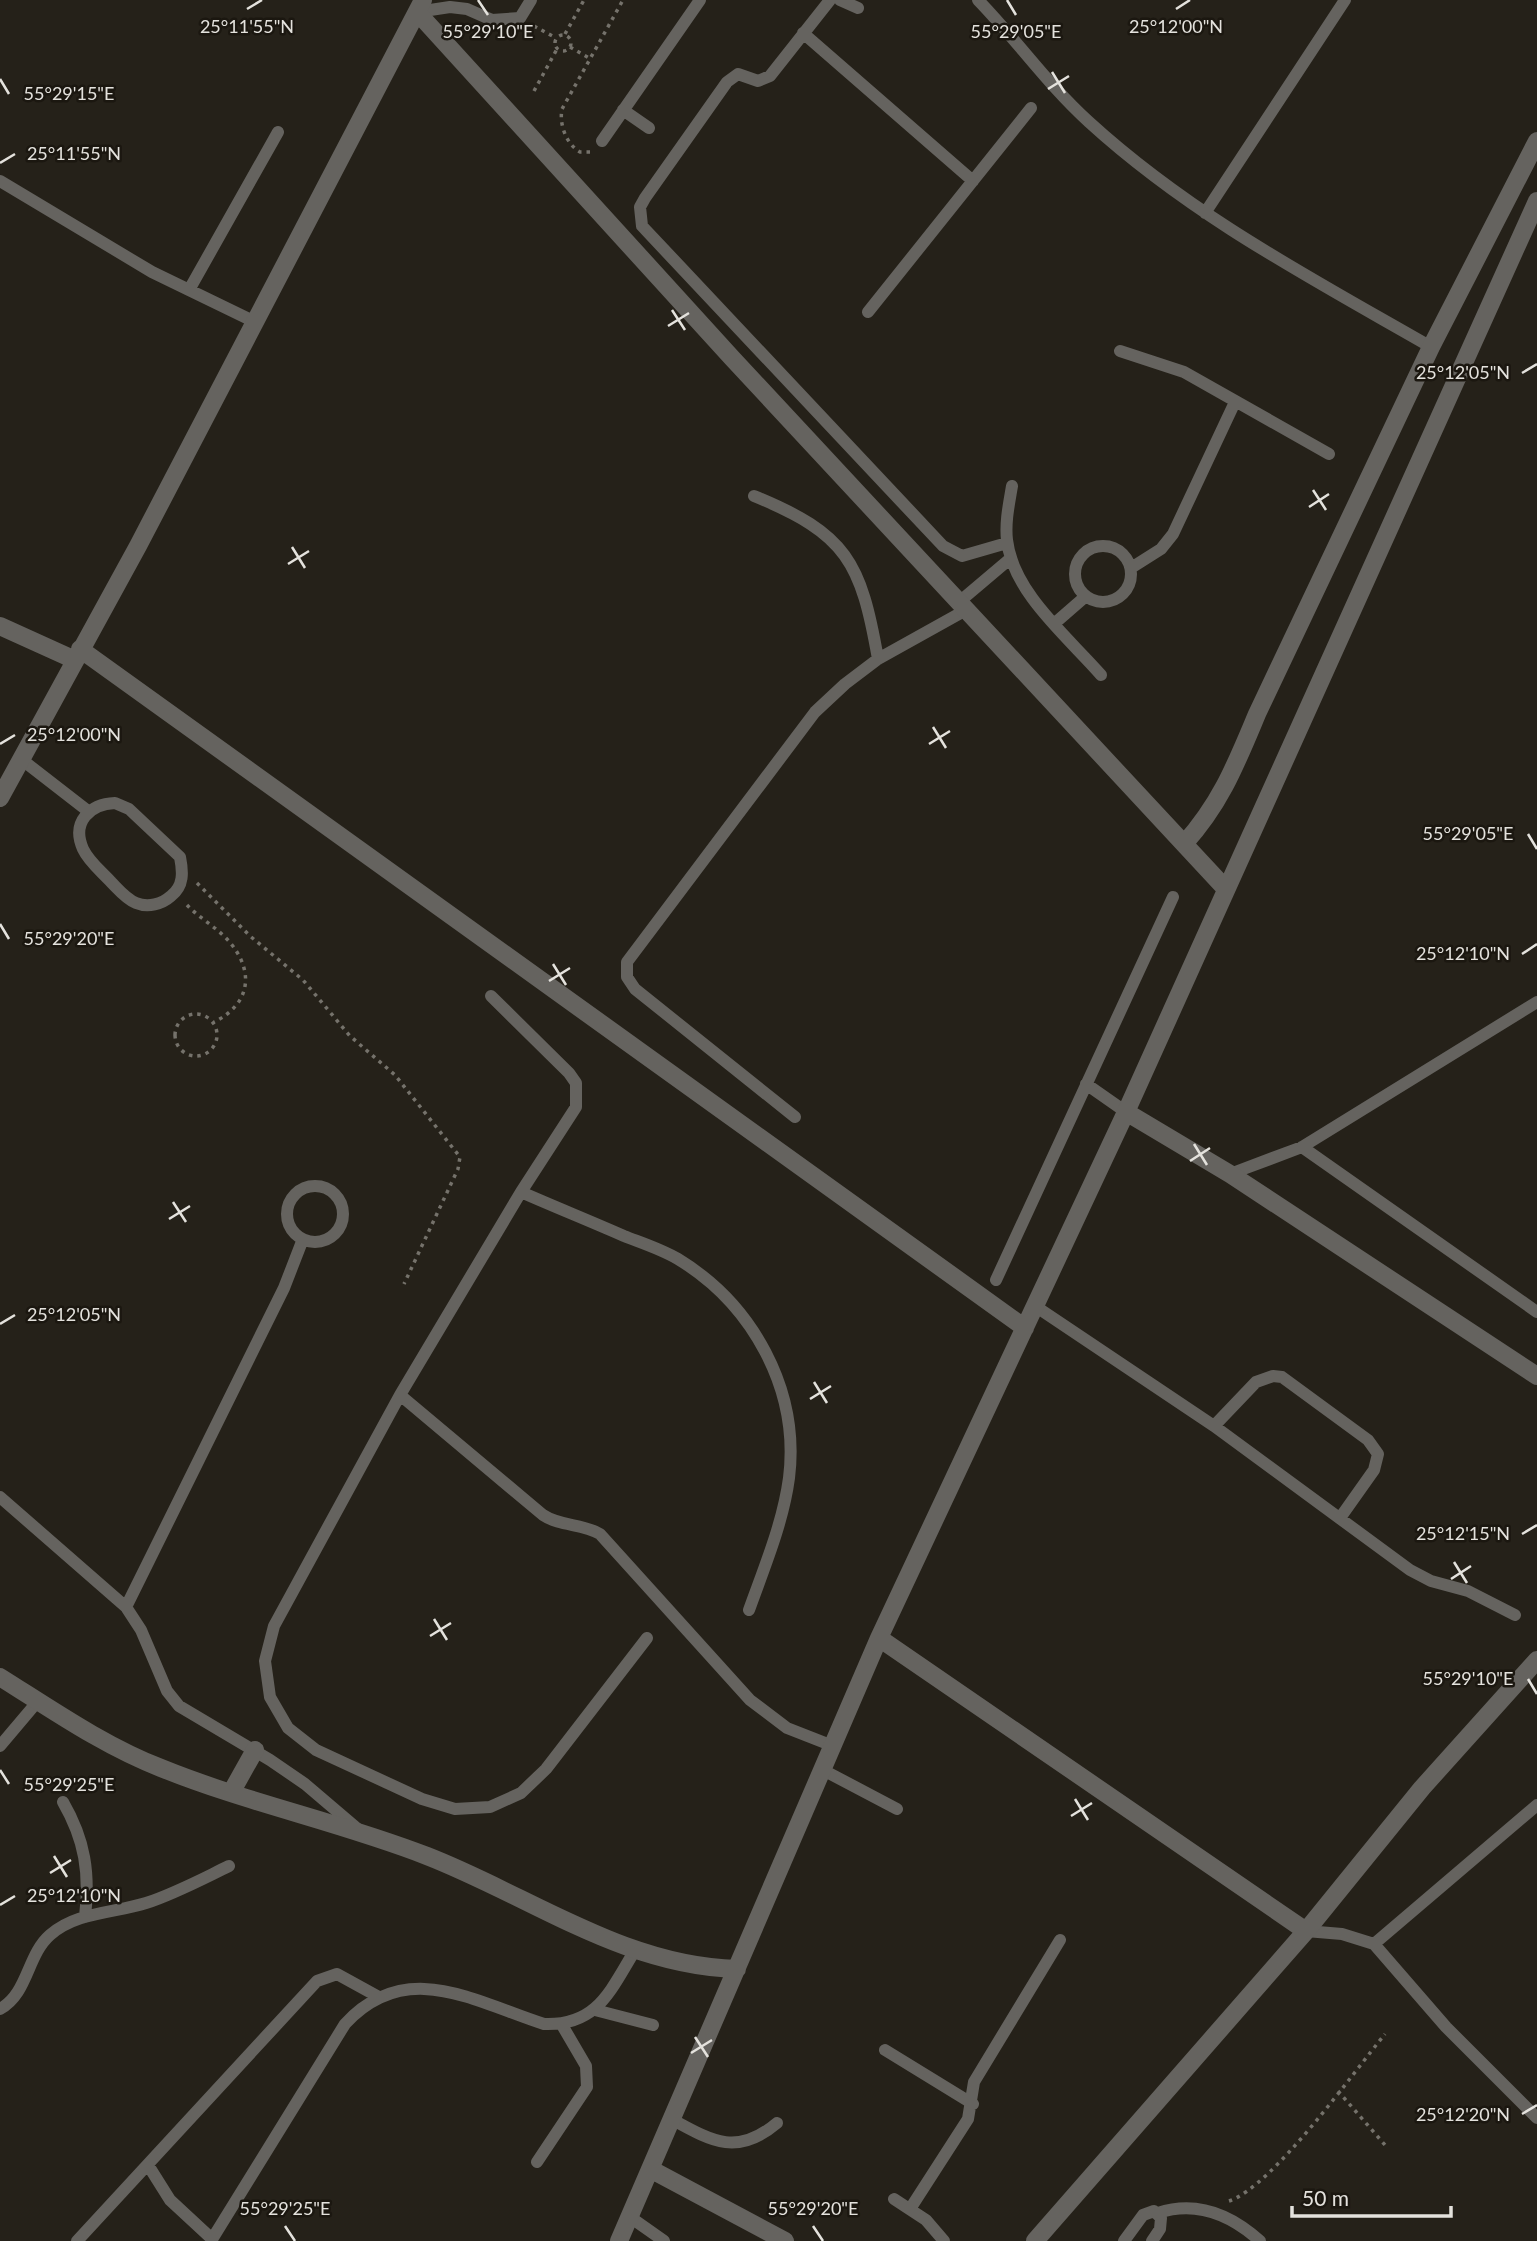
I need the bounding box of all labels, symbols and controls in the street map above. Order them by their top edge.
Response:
text: 25°11'55"N [200,15,294,37]
text: 25°12'00"N [1129,15,1223,37]
text: 55°29'10"E [443,20,533,42]
text: 55°29'05"E [971,20,1061,42]
text: 55°29'15"E [24,82,114,104]
text: 25°11'55"N [27,142,121,164]
text: 25°12'05"N [1416,361,1510,383]
text: 25°12'00"N [27,723,121,745]
text: 55°29'05"E [1423,822,1513,844]
text: 55°29'20"E [24,927,114,949]
text: 25°12'10"N [1416,942,1510,964]
text: 25°12'05"N [27,1303,121,1325]
text: 25°12'15"N [1416,1522,1510,1544]
text: 55°29'10"E [1423,1667,1513,1689]
text: 55°29'25"E [24,1773,114,1795]
text: 25°12'10"N [27,1884,121,1906]
text: 25°12'20"N [1416,2103,1510,2125]
scale bar [1292,2174,1451,2218]
text: 50 m [1302,2185,1349,2210]
text: 55°29'25"E [240,2197,330,2219]
text: 55°29'20"E [768,2197,858,2219]

